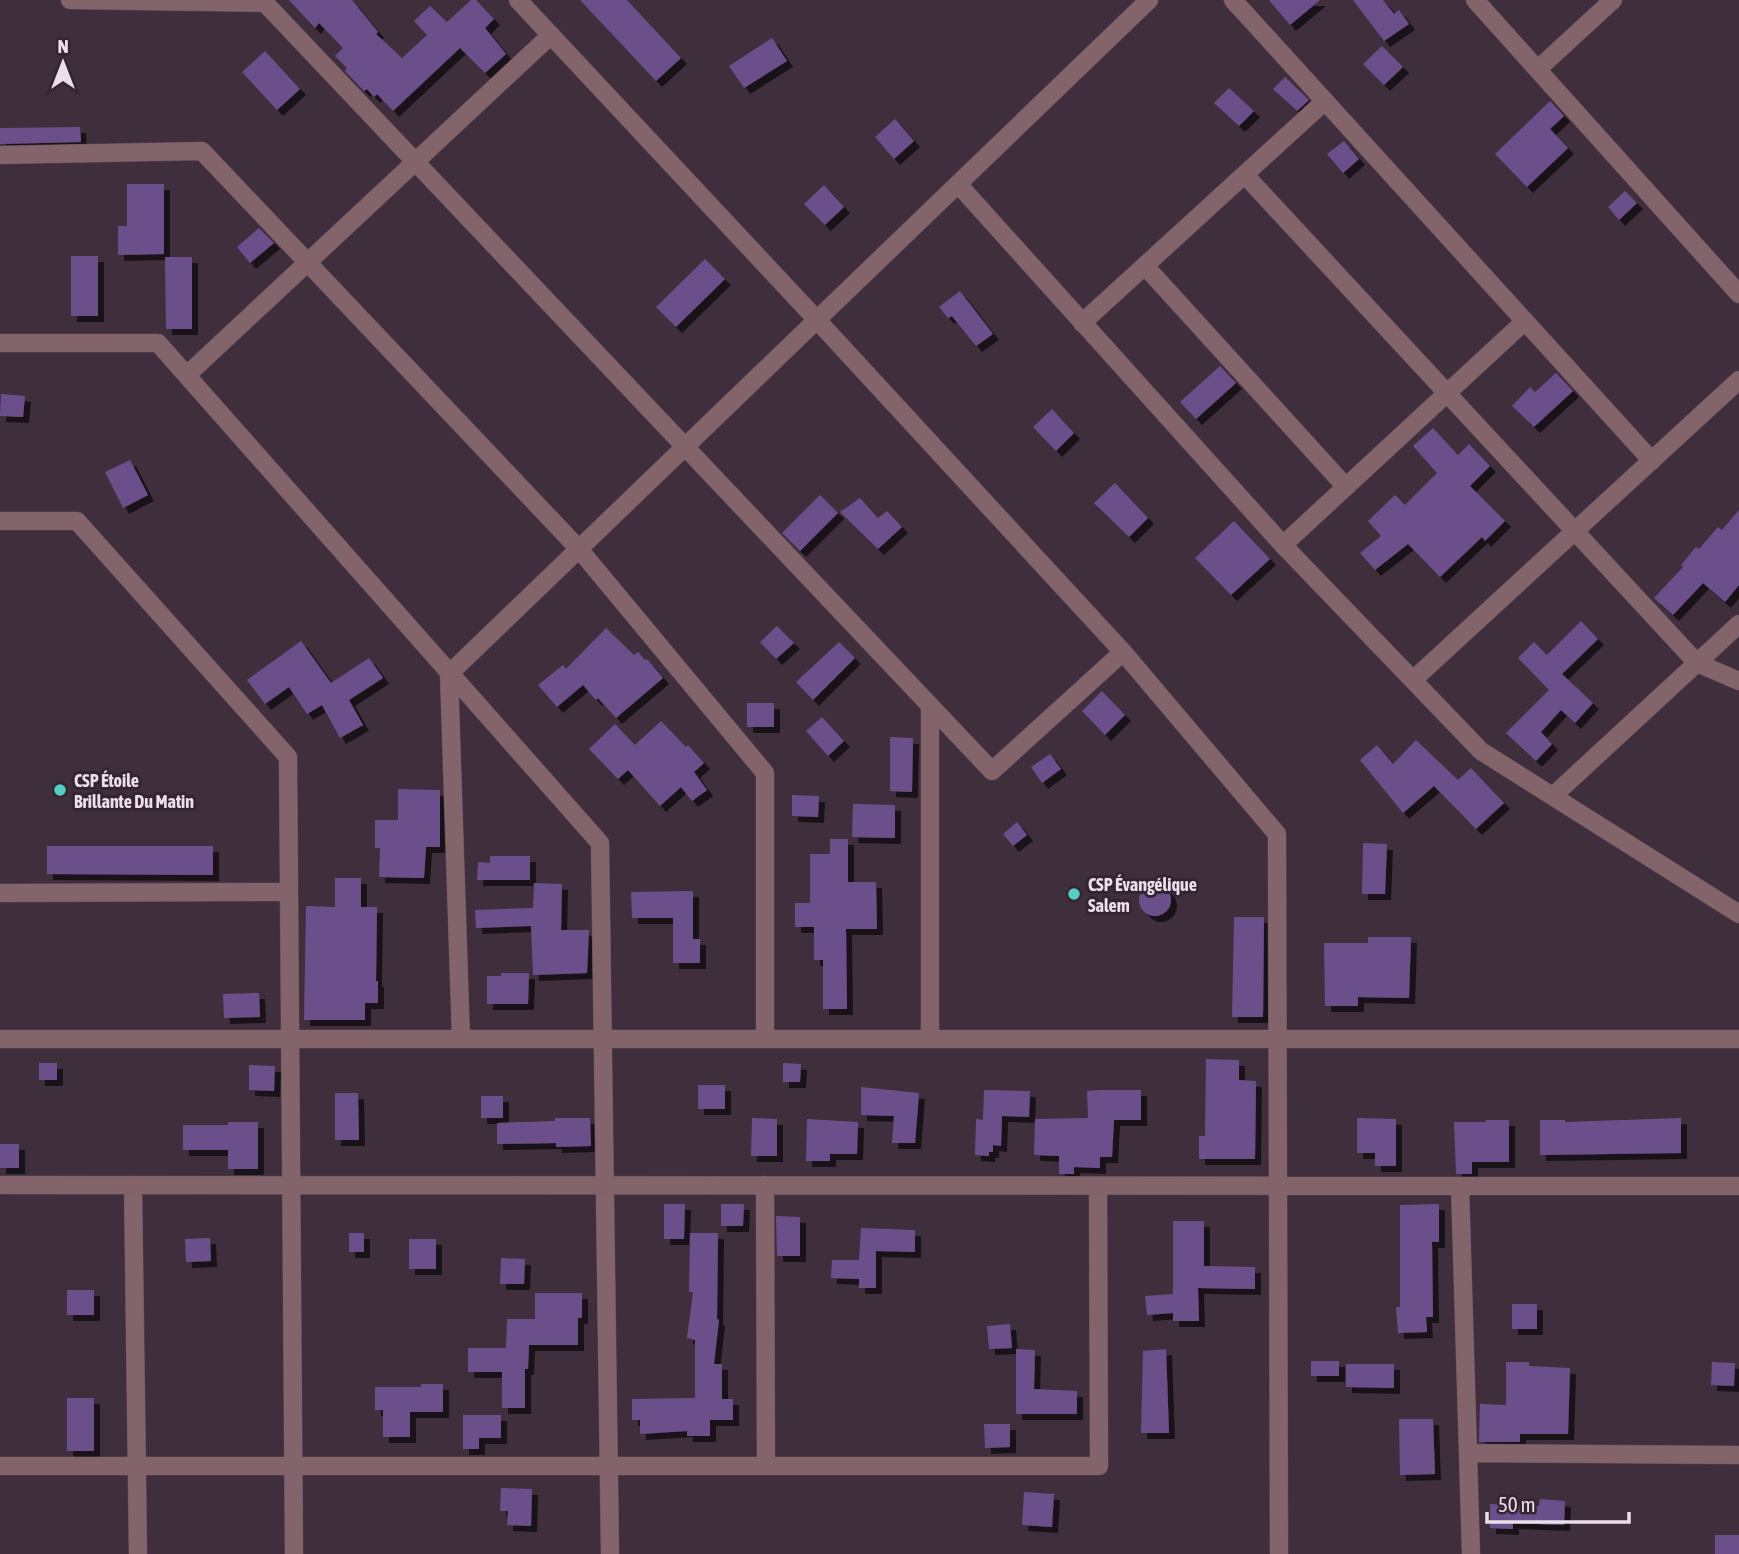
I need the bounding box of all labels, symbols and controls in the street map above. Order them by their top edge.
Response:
north arrow [28,28,98,98]
text: N [57,35,69,57]
place label: CSP Étoile Brillante Du Matin [74,770,194,812]
marker: CSP Étoile Brillante Du Matin [52,782,68,798]
place label: CSP Évangélique Salem [1088,874,1197,916]
marker: CSP Évangélique Salem [1066,886,1082,902]
scale bar [1487,1480,1629,1524]
text: 50 m [1498,1492,1536,1516]

